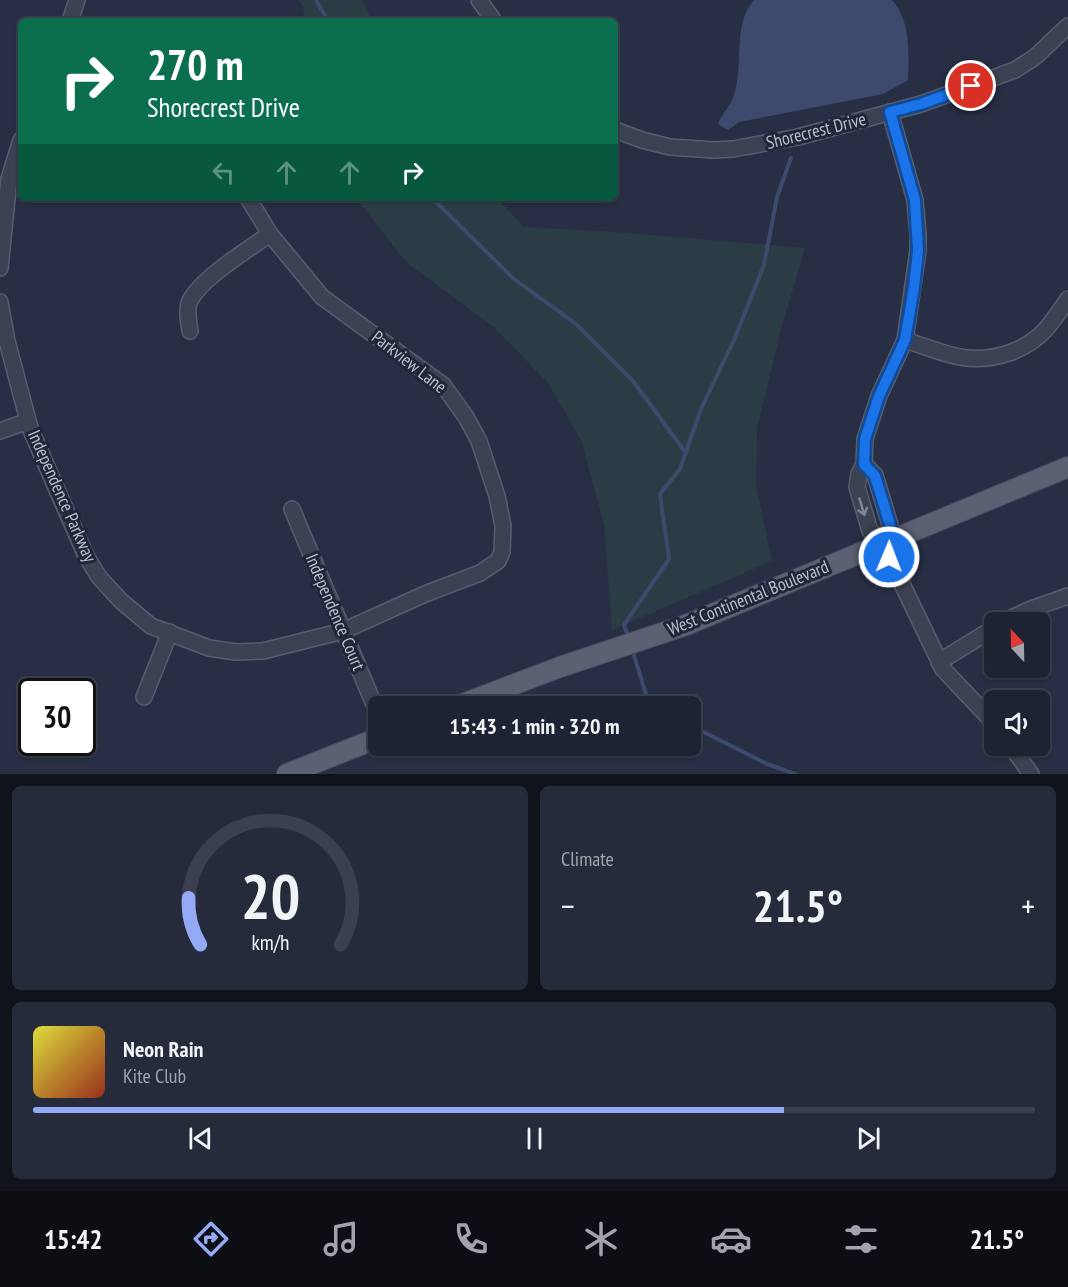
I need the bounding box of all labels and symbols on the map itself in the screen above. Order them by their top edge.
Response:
pin [945,60,996,111]
street label: Shorecrest Drive [764,107,868,154]
street label: Parkview Lane [367,325,451,398]
street label: Independence Parkway [23,426,102,566]
one-way arrow [857,497,868,516]
position arrow [857,525,921,589]
street label: Independence Court [301,550,370,674]
street label: West Continental Boulevard [664,555,832,640]
north arrow [984,612,1050,678]
speed limit sign: 30 [18,678,96,756]

